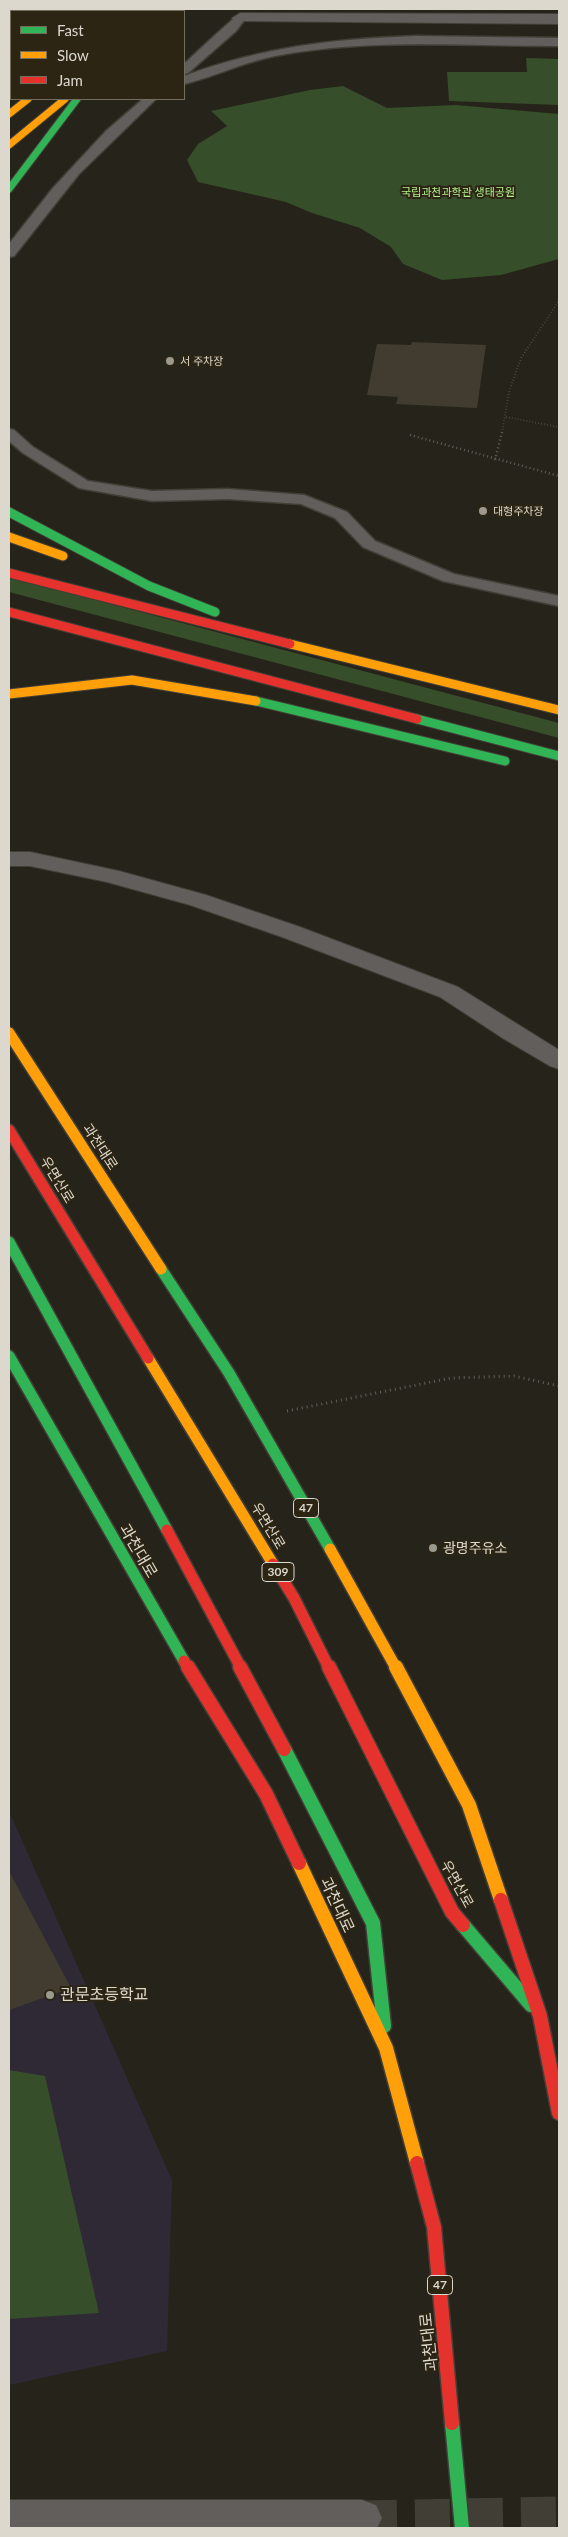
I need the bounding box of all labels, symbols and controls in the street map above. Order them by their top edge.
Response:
legend [10,10,185,100]
text: Fast [57,21,84,39]
text: Slow [57,46,89,64]
text: Jam [57,71,83,89]
park label: 국립과천과학관 생태공원 [401,185,515,199]
place label: 서 주차장 [180,354,223,368]
marker: 서 주차장 [164,355,176,367]
place label: 대형주차장 [493,504,544,518]
marker: 대형주차장 [477,505,489,517]
street label: 과천대로 [79,1121,121,1173]
street label: 우면산로 [37,1154,77,1206]
road number: 47 [294,1499,318,1518]
street label: 우면산로 [248,1500,288,1552]
street label: 과천대로 [115,1521,161,1581]
place label: 광명주유소 [443,1540,507,1556]
marker: 광명주유소 [427,1542,439,1554]
road number: 309 [262,1562,294,1581]
street label: 우면산로 [437,1857,477,1911]
street label: 과천대로 [316,1874,358,1936]
place label: 관문초등학교 [60,1985,148,2005]
marker: 관문초등학교 [44,1989,56,2001]
road number: 47 [428,2276,452,2294]
street label: 과천대로 [416,2312,442,2372]

